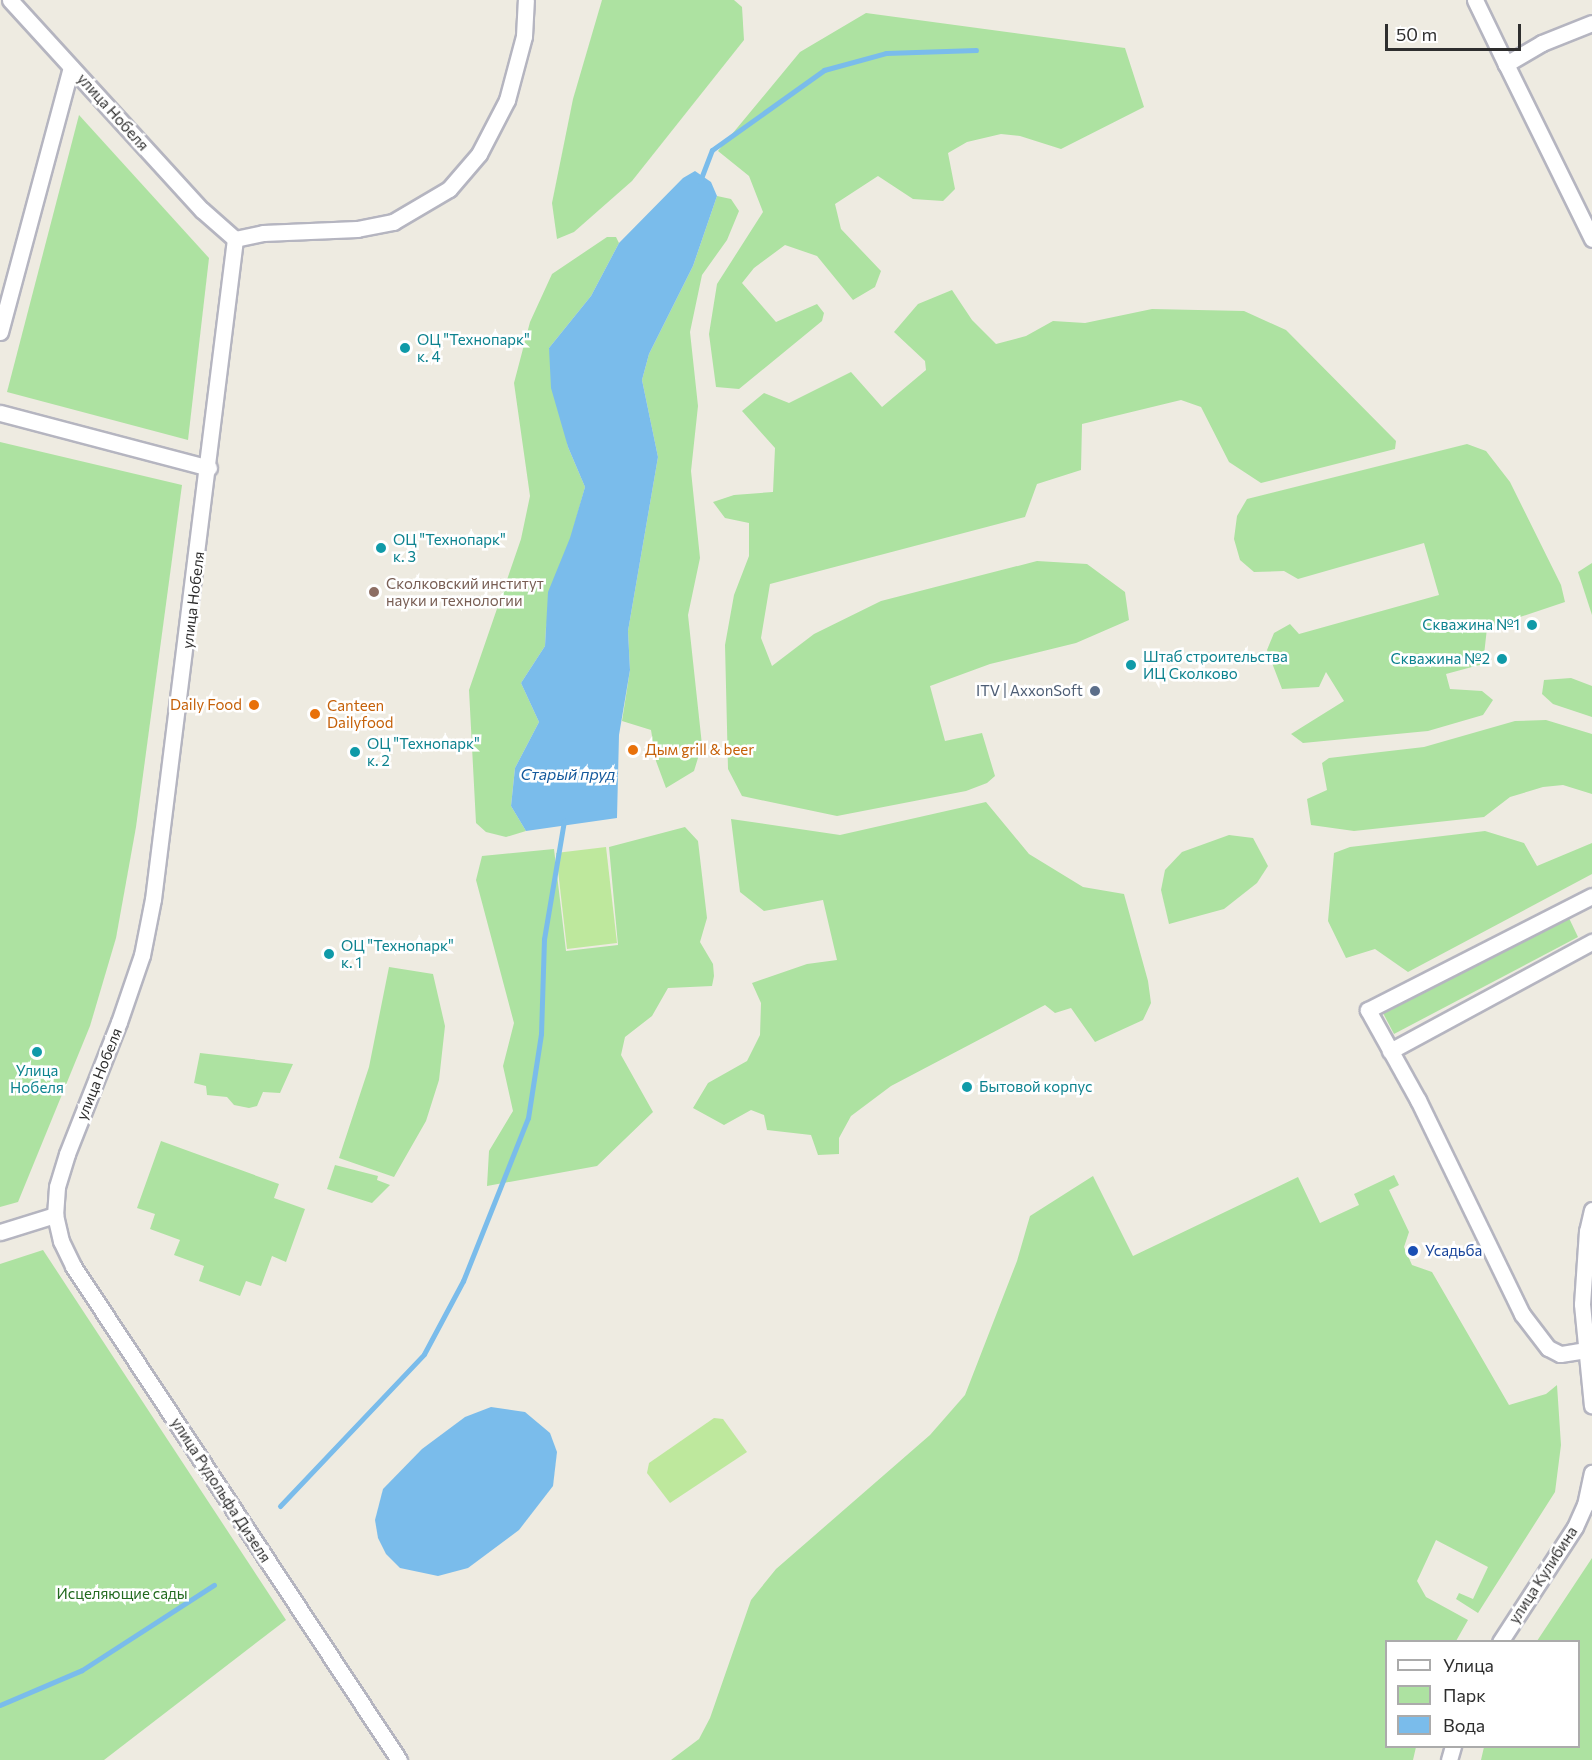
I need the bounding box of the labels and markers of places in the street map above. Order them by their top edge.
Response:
place label: ОЦ "Технопарк" к. 4 [417,330,530,365]
marker: ОЦ "Технопарк" к. 4 [398,341,412,355]
place label: ОЦ "Технопарк" к. 3 [393,530,506,565]
marker: ОЦ "Технопарк" к. 3 [374,541,388,555]
place label: Сколковский институт науки и технологии [386,574,544,609]
marker: Сколковский институт науки и технологии [367,585,381,599]
place label: Скважина №1 [1422,616,1520,634]
marker: Скважина №1 [1525,618,1539,632]
place label: Штаб строительства ИЦ Сколково [1143,647,1288,682]
place label: Скважина №2 [1390,650,1490,668]
marker: Скважина №2 [1495,652,1509,666]
marker: Штаб строительства ИЦ Сколково [1124,658,1138,672]
place label: ITV | AxxonSoft [976,682,1083,700]
marker: ITV | AxxonSoft [1088,684,1102,698]
place label: Daily Food [170,696,242,714]
place label: Canteen Dailyfood [327,696,393,731]
marker: Daily Food [247,698,261,712]
marker: Canteen Dailyfood [308,707,322,721]
place label: ОЦ "Технопарк" к. 2 [367,734,480,769]
place label: Дым grill & beer [645,741,754,759]
marker: Дым grill & beer [626,743,640,757]
marker: ОЦ "Технопарк" к. 2 [348,745,362,759]
place label: ОЦ "Технопарк" к. 1 [341,936,454,971]
marker: ОЦ "Технопарк" к. 1 [322,947,336,961]
marker: Улица Нобеля [30,1045,44,1059]
place label: Улица Нобеля [10,1061,64,1096]
place label: Бытовой корпус [979,1078,1092,1096]
marker: Бытовой корпус [960,1080,974,1094]
place label: Усадьба [1425,1242,1482,1260]
marker: Усадьба [1406,1244,1420,1258]

